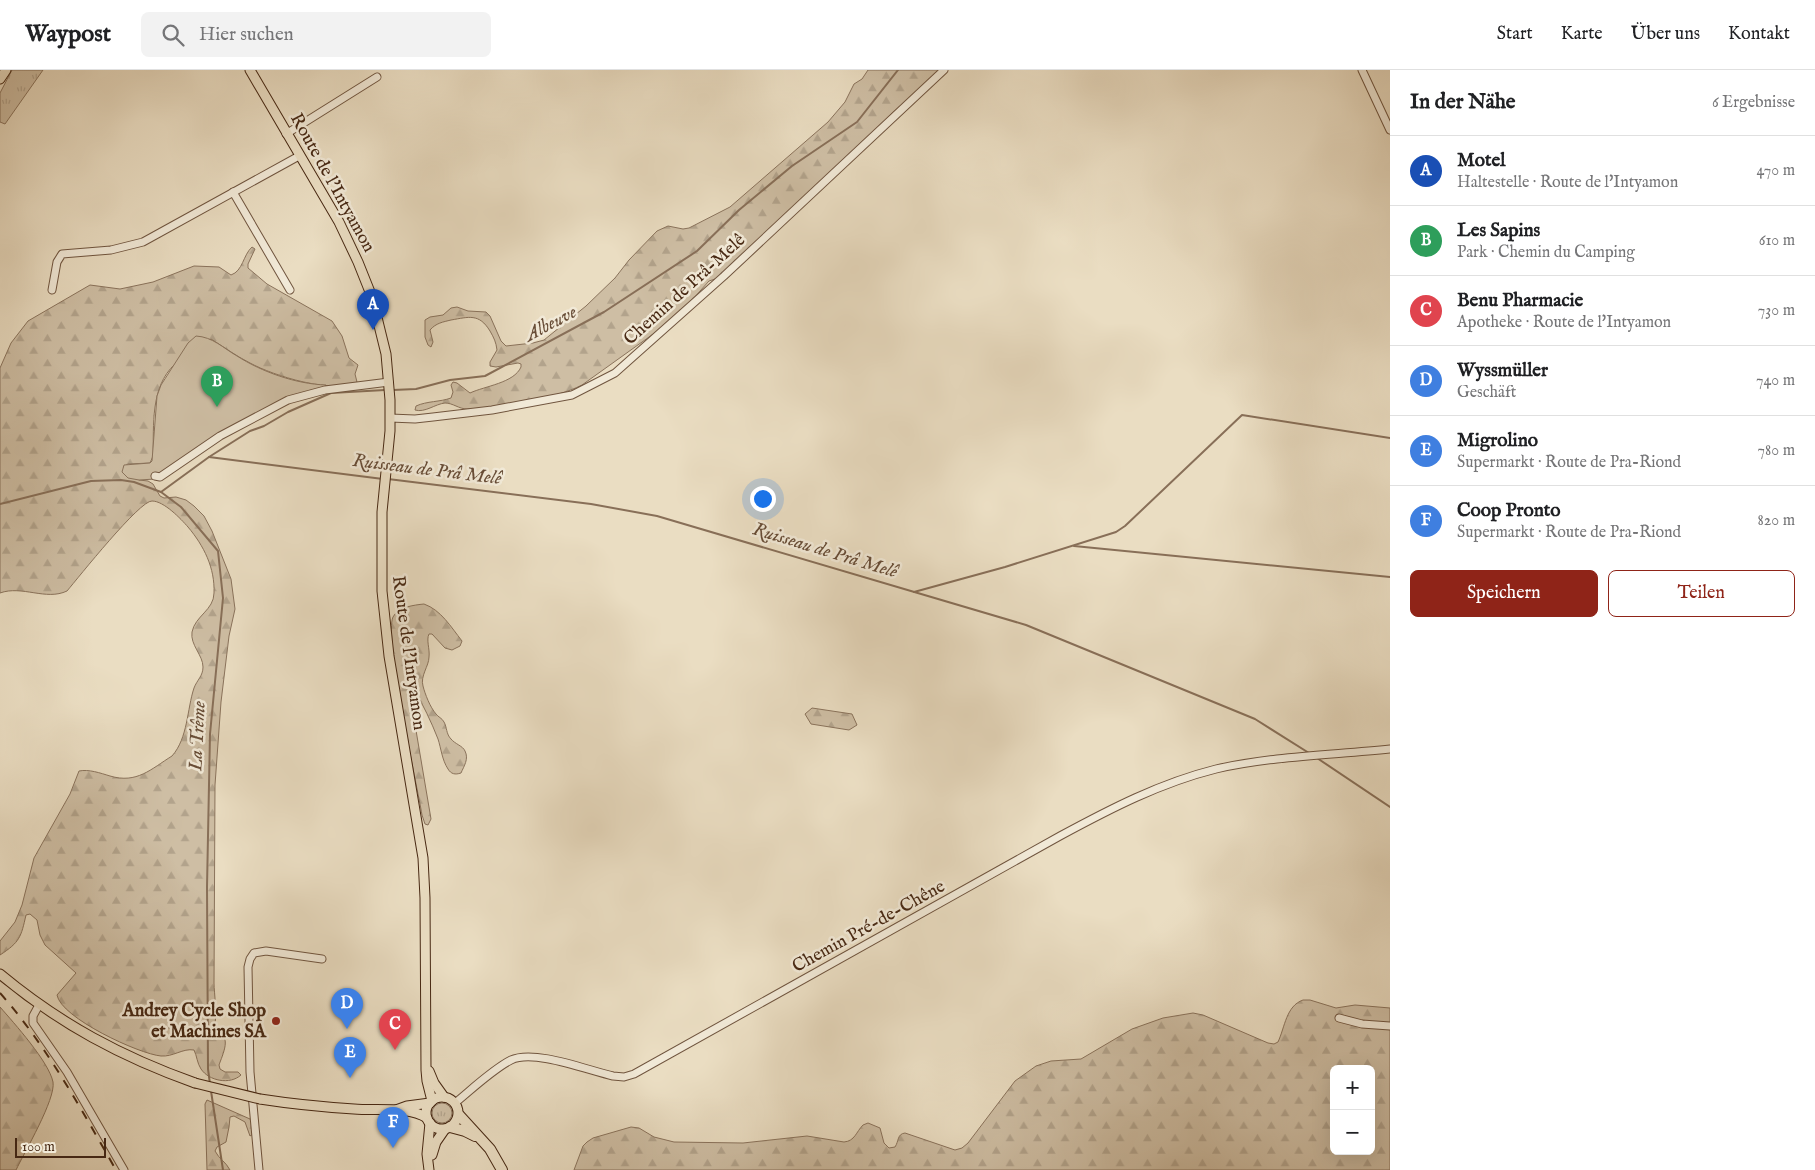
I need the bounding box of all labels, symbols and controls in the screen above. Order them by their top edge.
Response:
search box [141,12,491,57]
text: Waypost [25,19,111,50]
icon: search [159,21,187,49]
text: Hier suchen [199,23,294,47]
text: Start [1497,23,1533,46]
text: Karte [1561,23,1603,46]
text: Über uns [1631,23,1700,46]
text: Kontakt [1728,23,1790,46]
text: In der Nähe [1410,89,1516,116]
text: 6 Ergebnisse [1712,93,1795,113]
street label: Route de l'Intyamon [284,109,380,257]
text: Motel [1457,149,1505,173]
text: A [1421,161,1431,181]
text: 470 m [1756,161,1795,181]
text: Haltestelle · Route de l'Intyamon [1457,173,1678,193]
text: Les Sapins [1457,219,1540,243]
street label: Chemin de Prâ-Melê [619,229,751,351]
text: B [1421,231,1431,251]
text: 610 m [1759,231,1795,251]
text: Park · Chemin du Camping [1457,243,1635,263]
pin: A [357,289,389,330]
text: Benu Pharmacie [1457,289,1583,313]
water label: Albeuve [519,300,582,349]
text: C [1420,301,1432,321]
text: 730 m [1758,301,1795,321]
text: Apotheke · Route de l'Intyamon [1457,313,1671,333]
text: Wyssmüller [1457,359,1548,383]
pin: B [201,366,233,407]
text: D [1420,371,1432,391]
text: 740 m [1756,371,1795,391]
text: Geschäft [1457,383,1516,403]
text: Migrolino [1457,429,1538,453]
text: E [1420,441,1432,461]
text: 780 m [1758,441,1795,461]
water label: Ruisseau de Prâ Melê [351,449,505,491]
text: Supermarkt · Route de Pra-Riond [1457,453,1681,473]
your location [750,486,776,512]
text: Coop Pronto [1457,499,1560,523]
text: F [1421,511,1431,531]
text: 820 m [1758,511,1795,531]
water label: Ruisseau de Prâ Melê [750,518,902,585]
text: Supermarkt · Route de Pra-Riond [1457,523,1681,543]
button: Speichern [1410,570,1598,617]
button: Teilen [1608,570,1795,617]
street label: Route de l'Intyamon [386,574,430,732]
water label: La Trême [184,700,212,773]
street label: Chemin Pré-de-Chêne [789,875,949,979]
pin: D [331,988,363,1029]
place label: Andrey Cycle Shop et Machines SA [122,1000,267,1044]
pin: C [379,1009,411,1050]
marker: Andrey Cycle Shop et Machines SA [270,1015,282,1027]
pin: E [334,1037,366,1078]
map controls [1330,1065,1375,1155]
button: + [1330,1065,1375,1110]
pin: F [377,1107,409,1148]
button: − [1330,1110,1375,1155]
scale bar [15,1135,106,1158]
text: 100 m [22,1138,55,1156]

